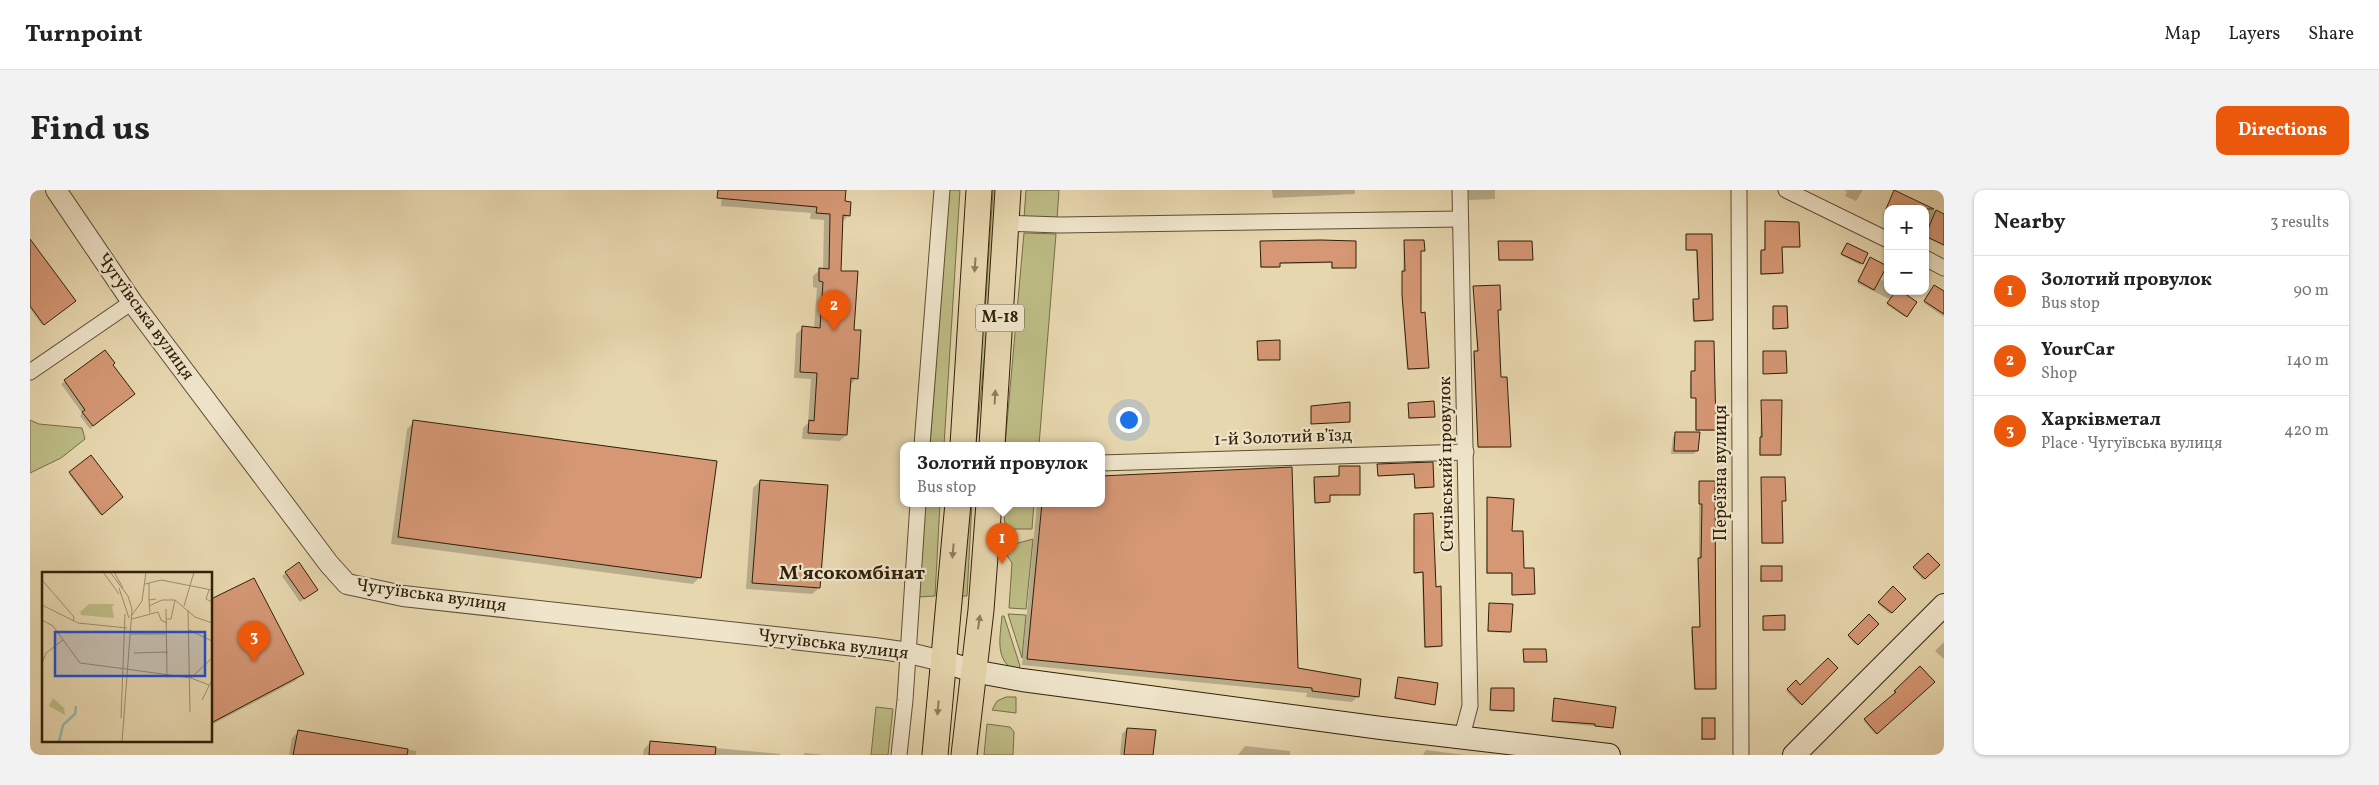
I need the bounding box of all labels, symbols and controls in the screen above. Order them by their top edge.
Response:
text: Turnpoint [25,18,143,52]
text: Map [2164,22,2200,47]
text: Layers [2228,22,2280,47]
text: Share [2308,22,2354,47]
text: Find us [30,106,150,154]
button: Directions [2216,106,2349,155]
map controls [1884,205,1929,295]
button: + [1884,205,1929,250]
text: Nearby [1994,208,2065,237]
text: 3 results [2270,212,2329,234]
street label: Чугуївська вулиця [90,248,200,386]
button: − [1884,250,1929,295]
one-way arrow [970,257,978,273]
text: Золотий провулок [2041,267,2212,293]
text: 1 [2007,280,2013,302]
text: 90 m [2293,280,2329,302]
pin: 2 [818,290,850,331]
text: Bus stop [2041,293,2100,315]
road number: М-18 [976,305,1024,332]
text: YourCar [2041,337,2115,363]
text: 2 [2006,350,2014,372]
text: 140 m [2287,350,2329,372]
text: Shop [2041,363,2077,385]
street label: Сичівський провулок [1433,376,1461,552]
one-way arrow [992,388,1000,404]
street label: Переїзна вулиця [1709,405,1734,541]
your location [1116,407,1142,433]
text: Харківметал [2041,407,2161,433]
text: 3 [2006,420,2014,442]
text: 420 m [2284,420,2329,442]
street label: 1-й Золотий в’їзд [1213,423,1353,453]
text: Place · Чугуївська вулиця [2041,433,2222,455]
popup [900,442,1105,507]
text: Золотий провулок [917,451,1088,477]
text: Bus stop [917,477,976,499]
pin: 1 [986,523,1018,564]
one-way arrow [949,544,957,560]
district label: М'ясокомбінат [779,560,925,588]
inset map [42,572,212,742]
street label: Чугуївська вулиця [354,573,508,619]
one-way arrow [976,614,984,630]
pin: 3 [238,621,270,662]
street label: Чугуївська вулиця [756,623,910,667]
one-way arrow [934,700,942,716]

